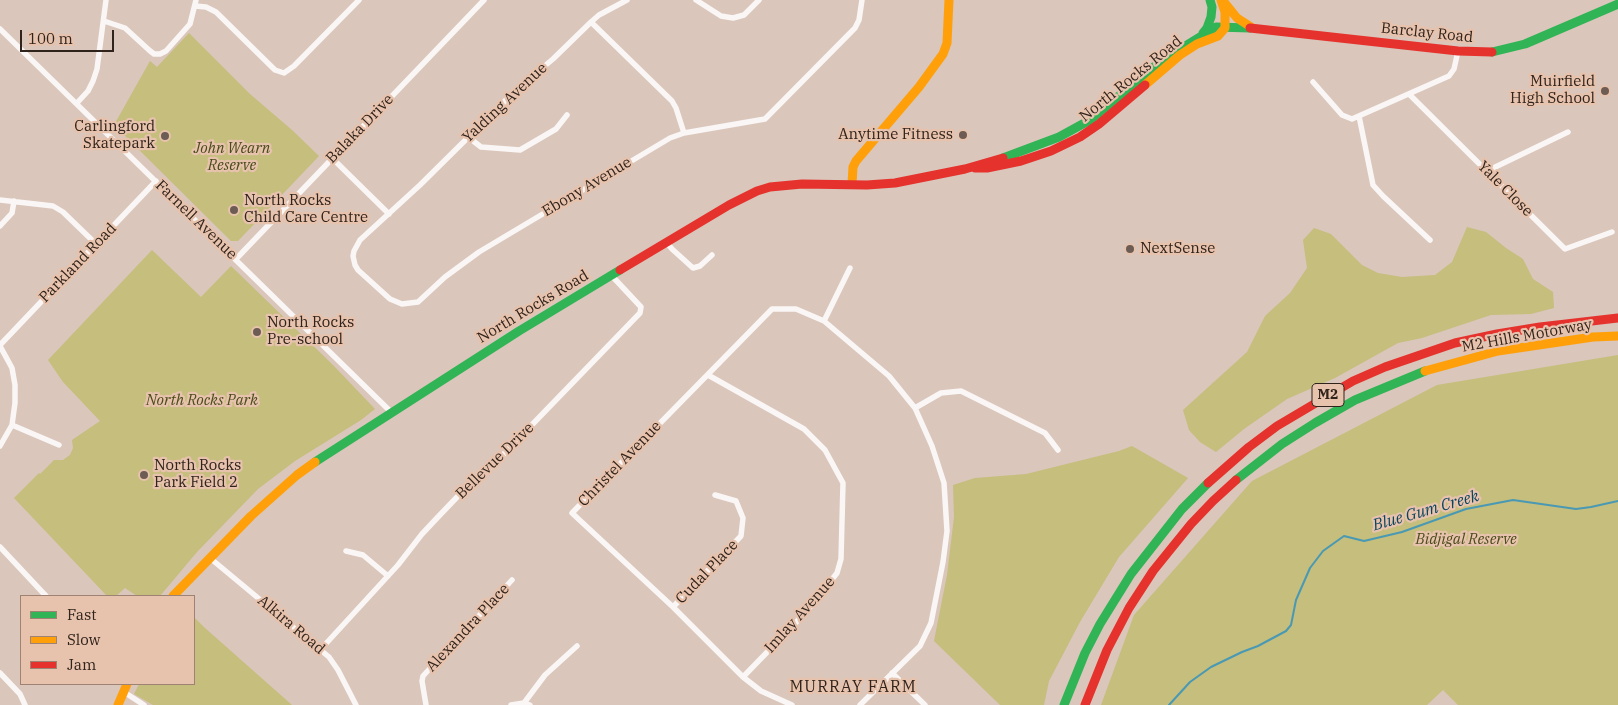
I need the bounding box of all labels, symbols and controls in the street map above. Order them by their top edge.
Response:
street label: Barclay Road [1380,19,1474,47]
scale bar [22,20,116,52]
text: 100 m [28,29,73,48]
street label: North Rocks Road [1076,32,1186,126]
street label: Yalding Avenue [459,59,551,147]
place label: Muirfield High School [1510,73,1595,108]
marker: Muirfield High School [1599,85,1611,97]
street label: Balaka Drive [323,91,397,167]
place label: Carlingford Skatepark [74,118,155,153]
place label: Anytime Fitness [838,126,953,144]
marker: Anytime Fitness [957,129,969,141]
marker: Carlingford Skatepark [159,130,171,142]
park label: John Wearn Reserve [194,140,270,175]
street label: Ebony Avenue [539,153,635,221]
street label: Yale Close [1474,158,1536,220]
street label: Farnell Avenue [151,177,241,263]
place label: North Rocks Child Care Centre [244,192,368,227]
marker: North Rocks Child Care Centre [228,204,240,216]
street label: Parkland Road [36,220,120,306]
place label: NextSense [1140,240,1215,258]
marker: NextSense [1124,243,1136,255]
street label: North Rocks Road [474,267,592,347]
place label: North Rocks Pre-school [267,314,354,349]
street label: M2 Hills Motorway [1461,316,1593,356]
marker: North Rocks Pre-school [251,326,263,338]
road number: M2 [1312,384,1344,406]
park label: North Rocks Park [146,392,258,410]
street label: Christel Avenue [575,418,665,510]
street label: Bellevue Drive [452,419,538,503]
place label: North Rocks Park Field 2 [154,457,241,492]
marker: North Rocks Park Field 2 [138,469,150,481]
water label: Blue Gum Creek [1371,487,1481,535]
park label: Bidjigal Reserve [1415,531,1517,549]
street label: Cudal Place [672,536,742,608]
street label: Imlay Avenue [761,573,839,657]
street label: Alexandra Place [423,580,513,676]
street label: Alkira Road [254,592,328,658]
legend [20,595,195,685]
text: Fast [67,605,97,624]
text: Slow [67,630,100,649]
text: Jam [67,655,96,674]
district label: MURRAY FARM [788,677,918,697]

